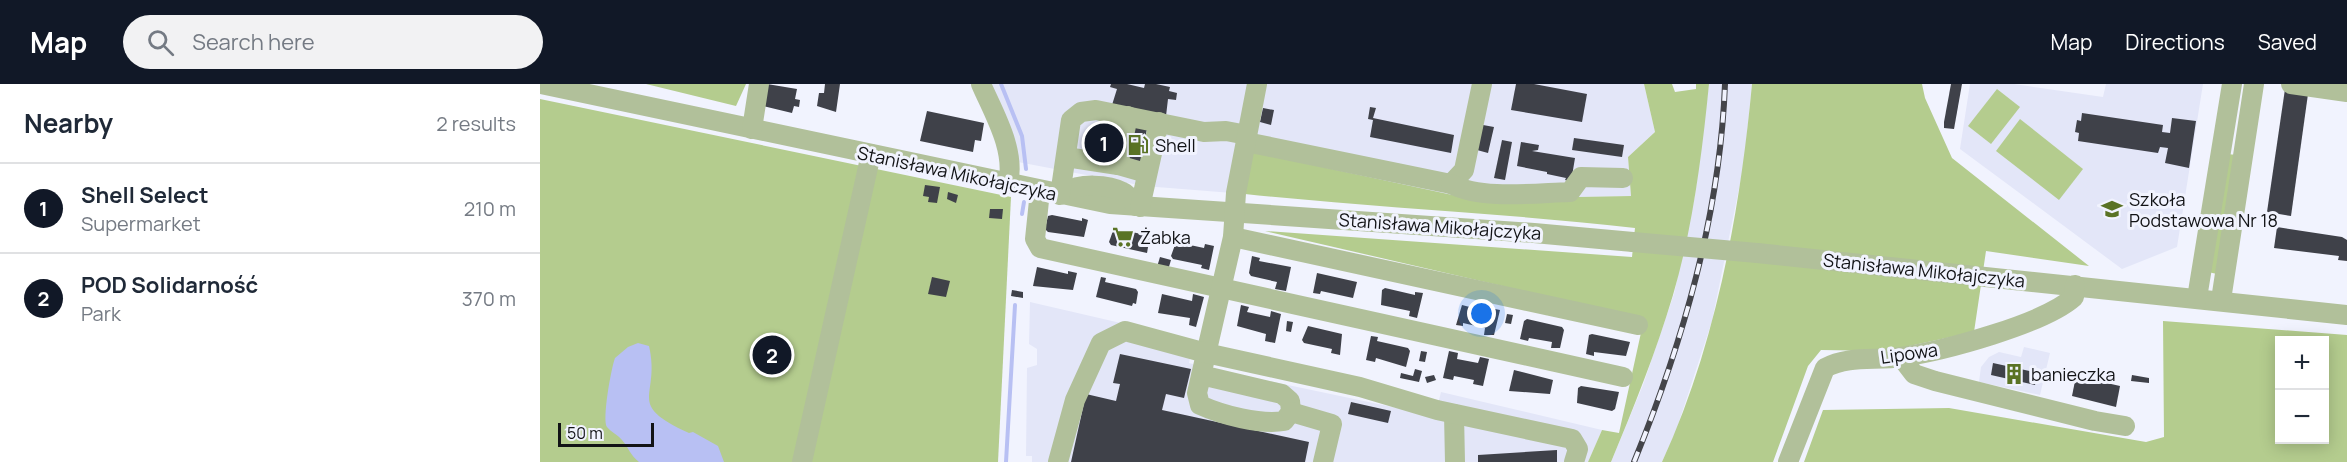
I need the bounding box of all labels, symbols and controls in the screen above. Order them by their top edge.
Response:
search box [123,15,543,69]
text: Map [30,23,87,61]
icon: search [144,26,177,59]
text: Search here [192,27,315,57]
text: Map [2051,28,2092,56]
text: Directions [2125,28,2225,56]
text: Saved [2258,28,2317,56]
text: Nearby [24,105,113,141]
text: 2 results [436,110,516,137]
pin: 1 [1084,120,1124,166]
fuel station icon: Shell [1126,133,1150,157]
place label: Shell [1155,133,1196,157]
street label: Stanisława Mikołajczyka [855,140,1059,206]
text: Shell Select [81,180,209,210]
place label: Szkoła Podstawowa Nr 18 [2129,187,2278,232]
text: 1 [39,195,48,222]
text: 210 m [464,195,516,222]
school or university icon: Szkoła Podstawowa Nr 18 [2100,197,2124,221]
street label: Stanisława Mikołajczyka [1338,207,1542,245]
text: Supermarket [81,210,201,237]
supermarket icon: Żabka [1111,225,1135,249]
place label: Żabka [1140,225,1191,249]
street label: Stanisława Mikołajczyka [1822,247,2026,293]
text: POD Solidarność [81,270,258,300]
text: 2 [38,285,49,312]
text: 370 m [462,285,516,312]
your location [1467,299,1496,328]
text: Park [81,300,121,327]
pin: 2 [752,332,792,378]
map controls [2275,336,2329,444]
button: + [2275,336,2329,390]
street label: Lipowa [1879,337,1939,369]
building icon: banieczka [2002,362,2026,386]
place label: banieczka [2031,362,2116,386]
button: − [2275,390,2329,444]
scale bar [558,420,654,448]
text: 50 m [567,422,603,444]

